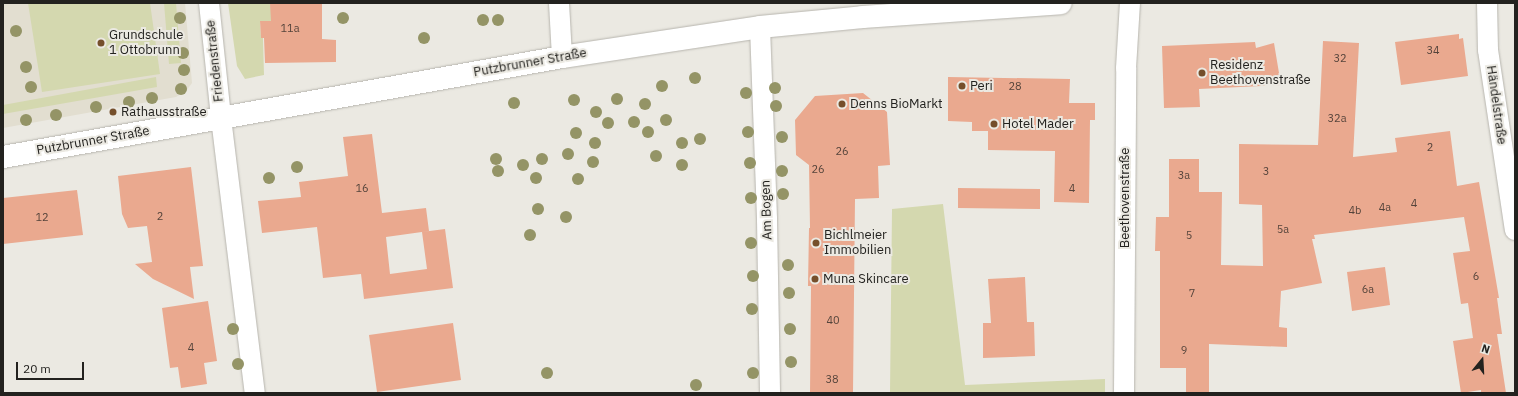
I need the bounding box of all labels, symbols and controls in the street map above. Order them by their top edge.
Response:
street label: Friedenstraße [203,19,227,103]
house number: 11a [280,21,300,35]
place label: Grundschule 1 Ottobrunn [109,28,183,59]
marker: Grundschule 1 Ottobrunn [96,38,106,48]
house number: 34 [1426,43,1440,57]
street label: Putzbrunner Straße [472,45,588,81]
house number: 32 [1333,51,1347,65]
place label: Residenz Beethovenstraße [1210,58,1311,89]
street label: Händelstraße [1483,64,1509,146]
marker: Residenz Beethovenstraße [1197,68,1207,78]
place label: Peri [970,78,993,94]
house number: 28 [1008,79,1022,93]
marker: Peri [957,81,967,91]
place label: Denns BioMarkt [850,96,943,112]
marker: Denns BioMarkt [837,99,847,109]
place label: Rathausstraße [121,104,207,120]
marker: Rathausstraße [108,107,118,117]
house number: 32a [1327,111,1347,125]
place label: Hotel Mader [1002,116,1074,132]
marker: Hotel Mader [989,119,999,129]
street label: Putzbrunner Straße [35,123,151,159]
house number: 2 [1427,140,1433,154]
house number: 26 [835,144,849,158]
street label: Beethovenstraße [1117,148,1133,248]
house number: 26 [811,162,825,176]
house number: 3 [1263,164,1269,178]
house number: 3a [1178,168,1190,182]
street label: Am Bogen [758,180,776,240]
house number: 16 [355,181,369,195]
house number: 4 [1069,181,1075,195]
house number: 4 [1411,196,1417,210]
house number: 4a [1379,200,1391,214]
house number: 4b [1349,203,1361,217]
house number: 2 [157,209,163,223]
house number: 12 [35,210,49,224]
house number: 5a [1277,222,1289,236]
place label: Bichlmeier Immobilien [824,228,891,259]
house number: 5 [1186,228,1192,242]
marker: Bichlmeier Immobilien [811,238,821,248]
house number: 6 [1473,269,1479,283]
place label: Muna Skincare [823,271,909,287]
marker: Muna Skincare [810,274,820,284]
house number: 6a [1362,282,1374,296]
house number: 7 [1189,286,1195,300]
house number: 40 [826,313,840,327]
house number: 4 [188,340,194,354]
north arrow [1462,340,1502,380]
text: N [1480,341,1492,356]
house number: 9 [1181,343,1187,357]
scale bar [18,354,86,380]
text: 20 m [23,361,51,376]
house number: 38 [825,372,839,386]

